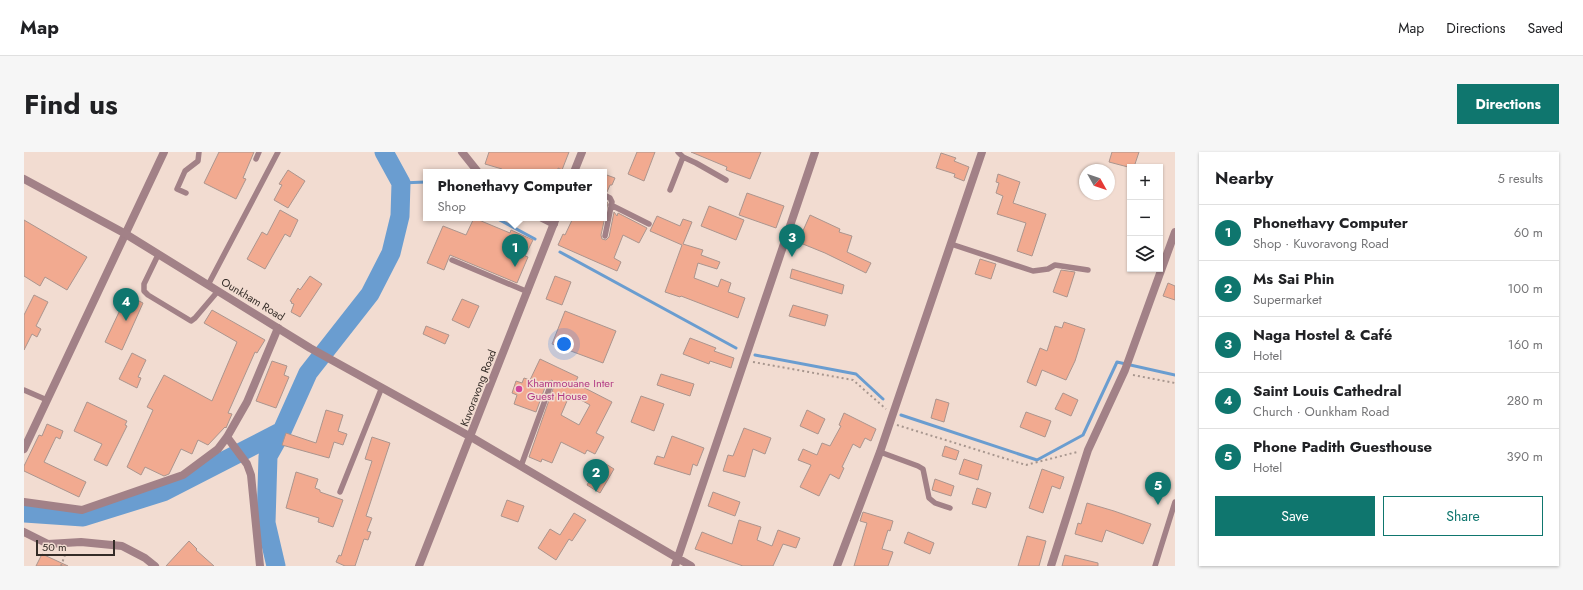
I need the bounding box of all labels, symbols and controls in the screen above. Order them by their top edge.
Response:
text: Map [20,14,59,41]
text: Map [1398,18,1424,38]
text: Directions [1446,18,1506,38]
text: Saved [1528,18,1563,38]
text: Find us [24,84,118,125]
button: Directions [1457,84,1559,124]
north arrow [1079,164,1115,200]
map controls [1127,164,1163,272]
button: + [1127,164,1163,200]
text: Nearby [1215,166,1273,190]
popup [423,169,607,221]
text: 5 results [1497,169,1543,188]
text: Phonethavy Computer [437,175,593,197]
text: Shop [437,197,466,216]
button: − [1127,200,1163,236]
text: Phonethavy Computer [1253,212,1408,234]
text: 1 [1225,223,1231,242]
text: 60 m [1514,223,1543,242]
pin: 3 [779,224,805,257]
pin: 1 [502,234,528,267]
text: Shop · Kuvoravong Road [1253,234,1389,253]
button: layers [1127,236,1163,272]
text: Ms Sai Phin [1253,268,1334,290]
street label: Ounkham Road [218,274,288,324]
text: 2 [1224,279,1232,298]
text: 100 m [1508,279,1543,298]
pin: 4 [113,288,139,321]
text: Supermarket [1253,290,1322,309]
text: Naga Hostel & Café [1253,324,1392,346]
your location [554,334,574,354]
text: 3 [1224,335,1232,354]
text: 160 m [1508,335,1543,354]
text: Hotel [1253,346,1282,365]
street label: Kuvoravong Road [456,347,500,429]
place label: Khammouane Inter Guest House [527,375,614,404]
text: Saint Louis Cathedral [1253,380,1401,402]
marker: Khammouane Inter Guest House [514,384,524,394]
text: 4 [1223,391,1233,410]
text: 280 m [1507,391,1543,410]
text: Church · Ounkham Road [1253,402,1389,421]
text: Phone Padith Guesthouse [1253,436,1432,458]
text: 5 [1224,447,1232,466]
text: 390 m [1507,447,1543,466]
text: Hotel [1253,458,1282,477]
pin: 2 [583,459,609,492]
pin: 5 [1145,472,1171,505]
button: Save [1215,496,1375,536]
button: Share [1383,496,1543,536]
scale bar [36,538,115,557]
text: 50 m [42,539,67,555]

